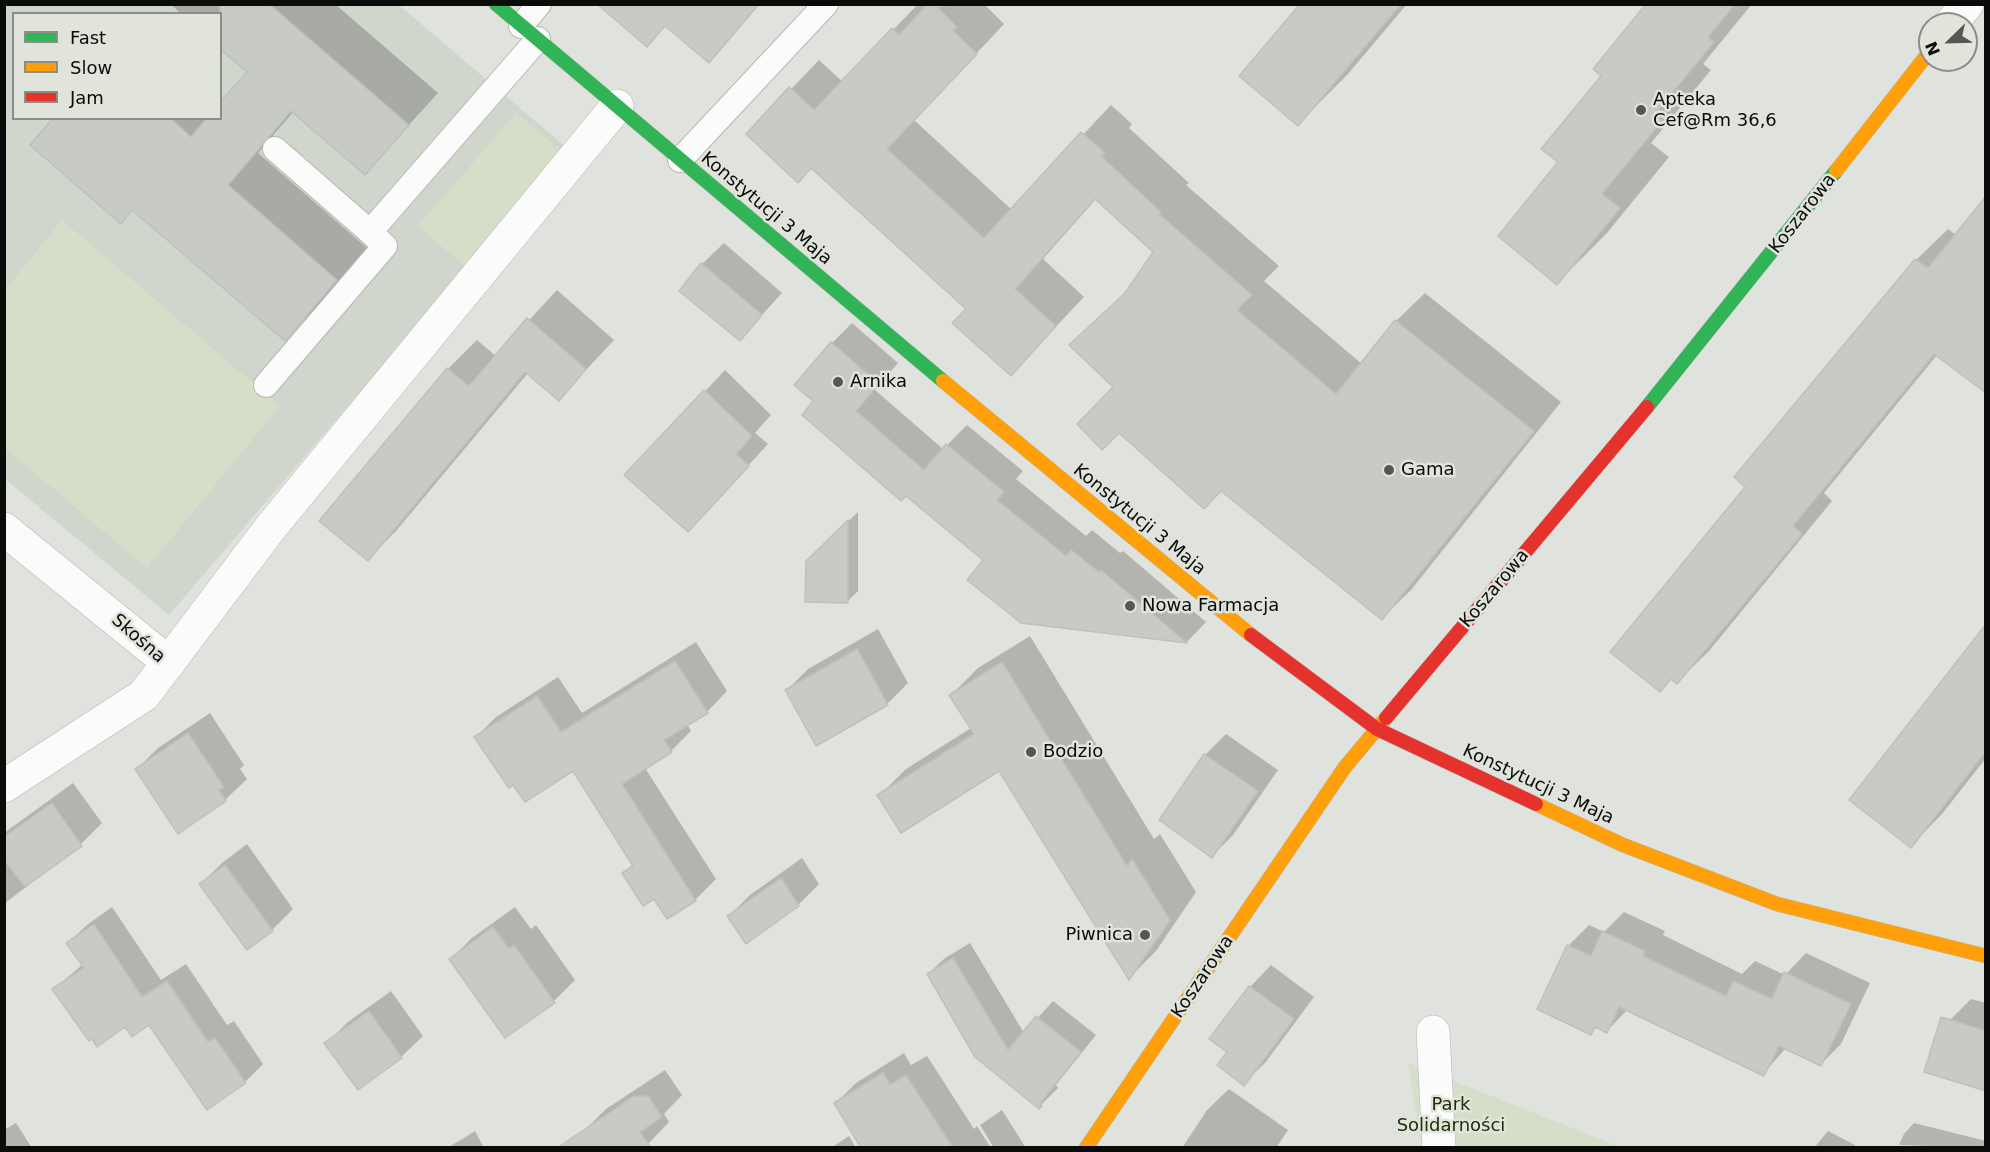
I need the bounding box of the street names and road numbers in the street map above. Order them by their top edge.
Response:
street label: Konstytucji 3 Maja [696,148,836,270]
street label: Koszarowa [1765,170,1841,258]
street label: Konstytucji 3 Maja [1068,460,1210,580]
street label: Koszarowa [1456,545,1534,633]
street label: Skośna [107,610,169,668]
street label: Konstytucji 3 Maja [1459,741,1617,829]
street label: Koszarowa [1167,931,1239,1023]

